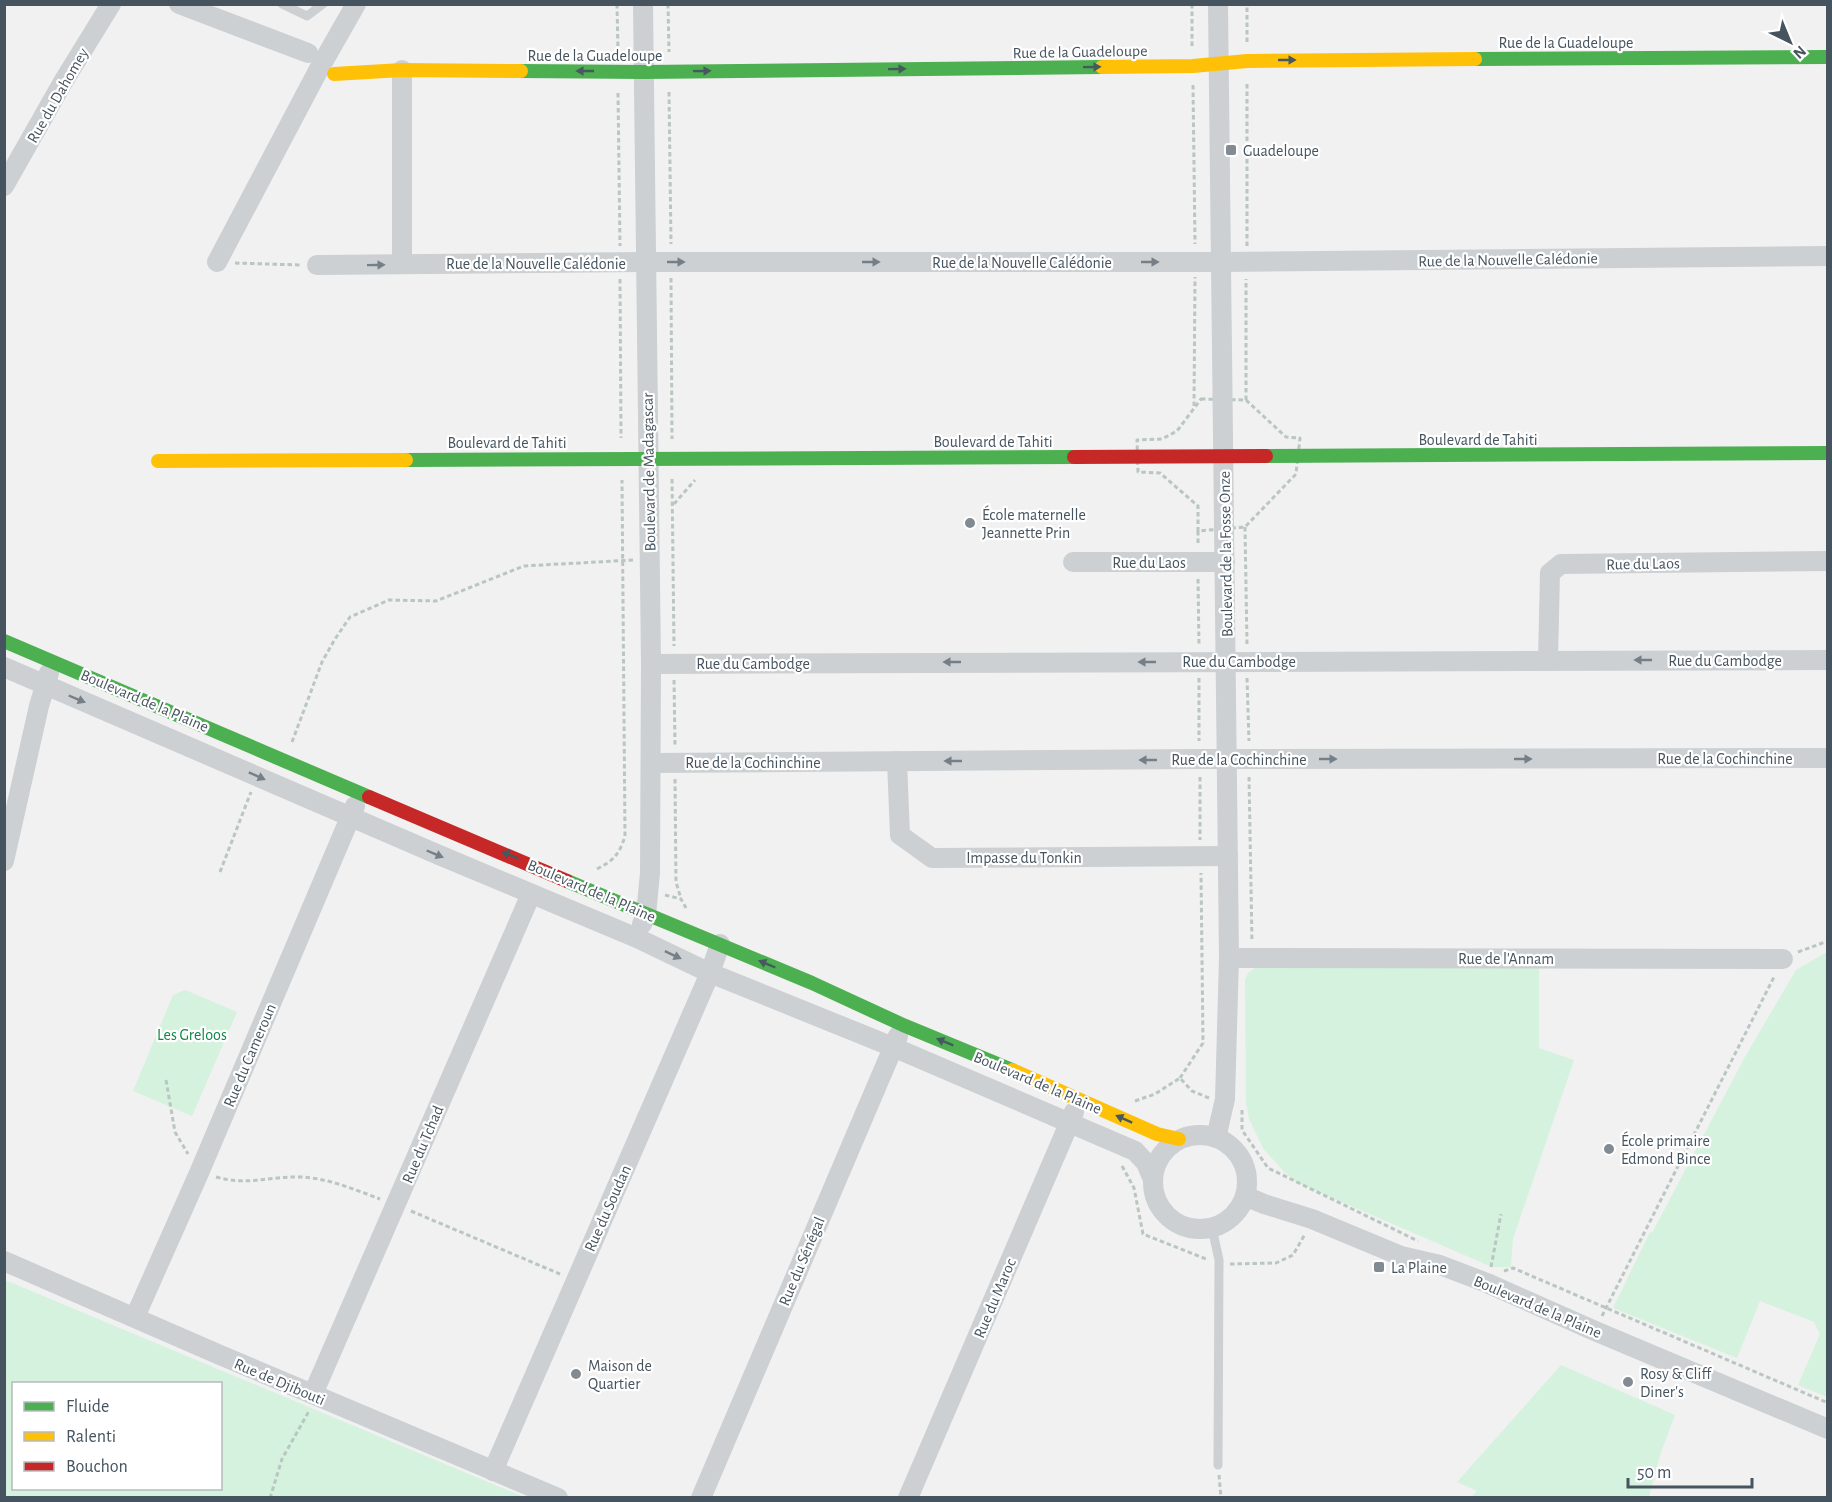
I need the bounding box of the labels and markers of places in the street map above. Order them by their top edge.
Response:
marker: Guadeloupe [1224,143,1238,157]
place label: Guadeloupe [1243,143,1319,159]
place label: École maternelle Jeannette Prin [982,505,1086,541]
marker: École maternelle Jeannette Prin [963,516,977,530]
place label: École primaire Edmond Bince [1621,1131,1711,1167]
marker: École primaire Edmond Bince [1602,1142,1616,1156]
marker: La Plaine [1372,1260,1386,1274]
place label: La Plaine [1391,1260,1447,1276]
place label: Maison de Quartier [588,1358,652,1393]
place label: Rosy & Cliff Diner's [1640,1366,1712,1400]
marker: Maison de Quartier [569,1367,583,1381]
marker: Rosy & Cliff Diner's [1621,1375,1635,1389]

